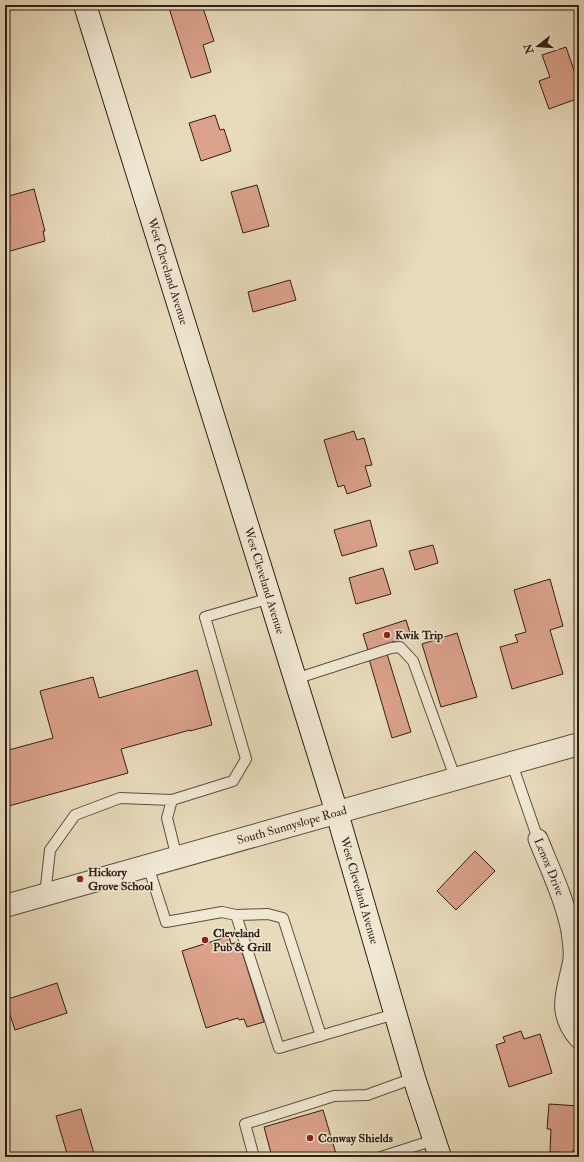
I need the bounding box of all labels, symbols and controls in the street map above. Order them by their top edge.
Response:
north arrow [518,26,558,66]
text: N [521,41,537,56]
street label: West Cleveland Avenue [144,215,191,327]
street label: West Cleveland Avenue [240,525,288,636]
place label: Kwik Trip [395,628,443,643]
marker: Kwik Trip [382,630,392,640]
street label: South Sunnyslope Road [235,803,349,848]
street label: West Cleveland Avenue [336,834,382,946]
street label: Lenox Drive [530,836,567,898]
place label: Hickory Grove School [88,865,154,894]
marker: Hickory Grove School [75,874,85,884]
place label: Cleveland Pub & Grill [213,926,272,955]
marker: Cleveland Pub & Grill [200,935,210,945]
place label: Conway Shields [318,1131,393,1146]
marker: Conway Shields [305,1133,315,1143]

